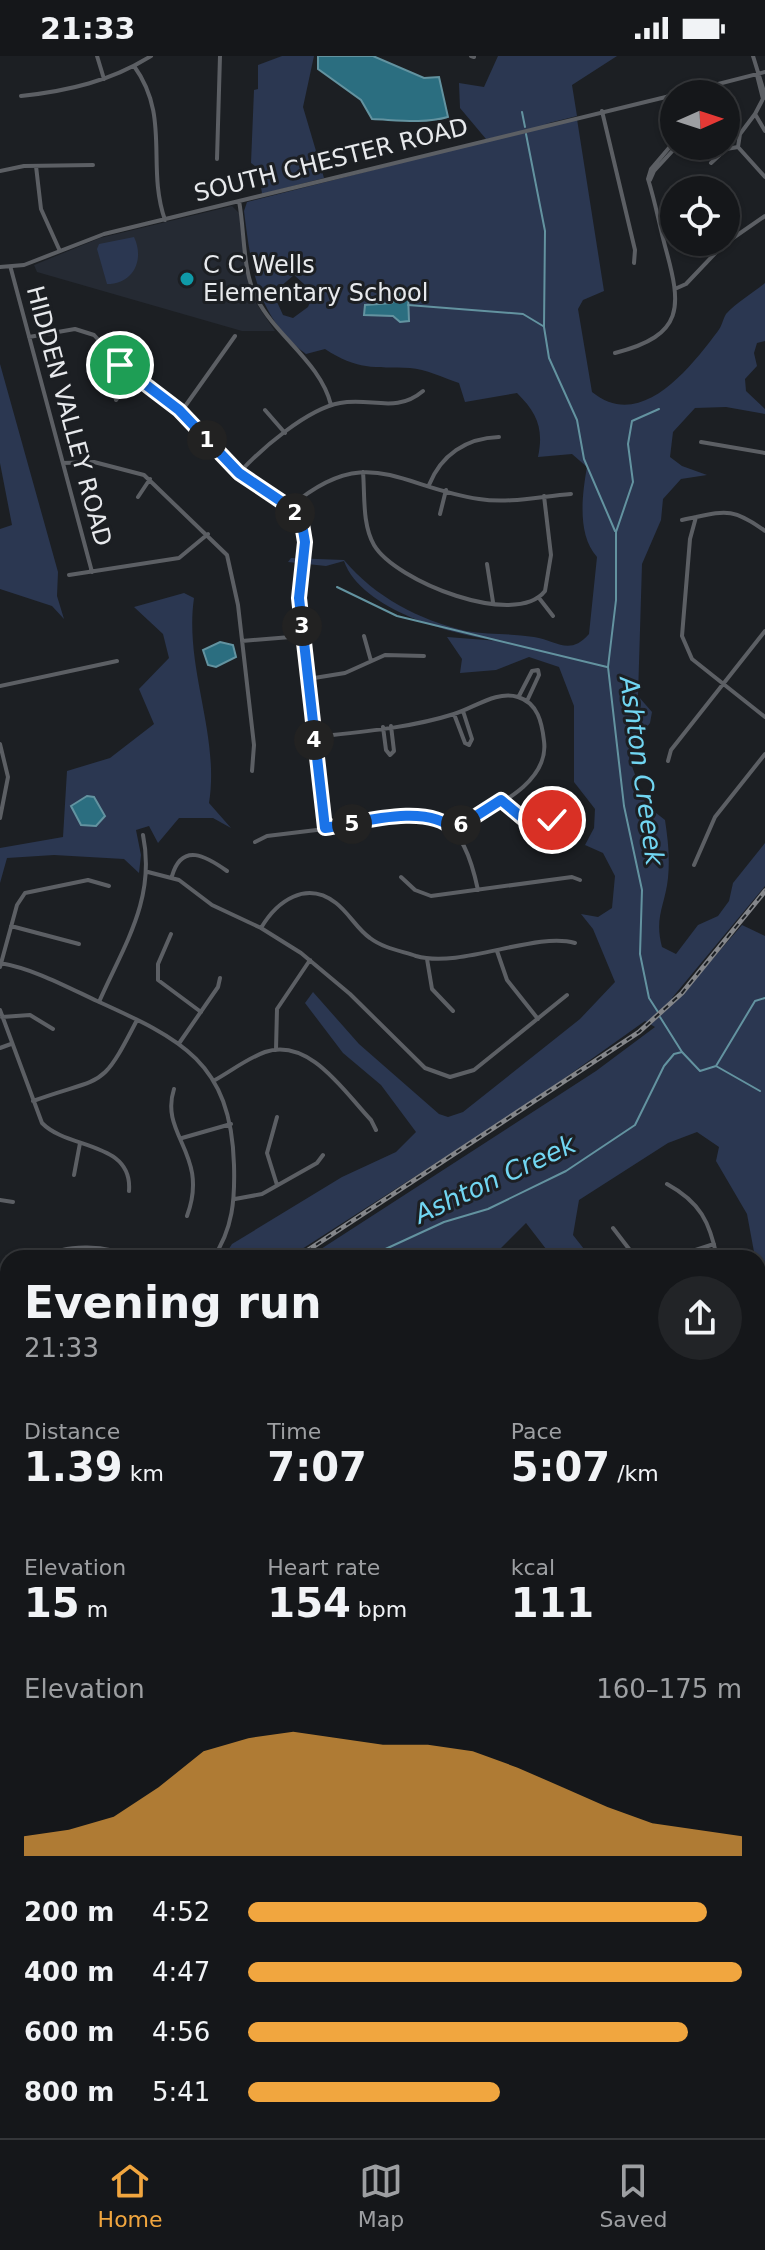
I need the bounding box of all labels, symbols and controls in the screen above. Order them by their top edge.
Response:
text: 21:33 [40,11,136,46]
north arrow [660,80,740,160]
map controls [660,80,740,256]
street label: SOUTH CHESTER ROAD [191,112,471,208]
button: locate [660,176,740,256]
place label: C C Wells Elementary School [203,251,428,307]
marker: C C Wells Elementary School [178,270,196,288]
street label: HIDDEN VALLEY ROAD [21,283,117,549]
pin [86,331,154,399]
icon: arrive [98,343,142,387]
pin: 1 [187,420,227,460]
text: 1 [199,427,215,452]
pin: 2 [275,493,315,533]
text: 2 [287,500,303,525]
pin: 3 [282,606,322,646]
text: 3 [294,613,310,638]
water label: Ashton Creeek [614,673,670,868]
pin: 4 [294,720,334,760]
text: 4 [306,727,322,752]
pin [518,786,586,854]
icon: check [530,798,574,842]
pin: 5 [332,804,372,844]
pin: 6 [441,805,481,845]
text: 5 [344,811,360,836]
text: 6 [453,812,469,837]
water label: Ashton Creek [408,1128,581,1230]
button: share [658,1276,742,1360]
text: Evening run [24,1277,321,1328]
text: 21:33 [24,1333,99,1363]
text: Distance [24,1419,120,1444]
text: Time [267,1419,321,1444]
text: Pace [511,1419,562,1444]
text: 1.39 [24,1444,123,1490]
text: 7:07 [267,1444,367,1490]
text: 5:07 [511,1444,610,1490]
text: km [123,1461,164,1486]
text: /km [610,1461,659,1486]
text: Elevation [24,1555,126,1580]
text: Heart rate [267,1555,380,1580]
text: kcal [511,1555,555,1580]
text: 15 [24,1580,80,1626]
text: 154 [267,1580,351,1626]
text: 111 [511,1580,594,1626]
text: m [80,1597,108,1622]
text: bpm [351,1597,407,1622]
text: Elevation [24,1674,145,1704]
text: 160–175 m [596,1674,742,1704]
text: 200 m [24,1897,114,1927]
text: 4:52 [152,1897,210,1927]
text: 400 m [24,1957,114,1987]
text: 4:47 [152,1957,210,1987]
text: 600 m [24,2017,114,2047]
text: 4:56 [152,2017,210,2047]
text: 800 m [24,2077,114,2107]
text: 5:41 [152,2077,210,2107]
tab: Home [98,2159,163,2232]
tab: Map [358,2159,404,2232]
tab: Saved [599,2159,667,2232]

